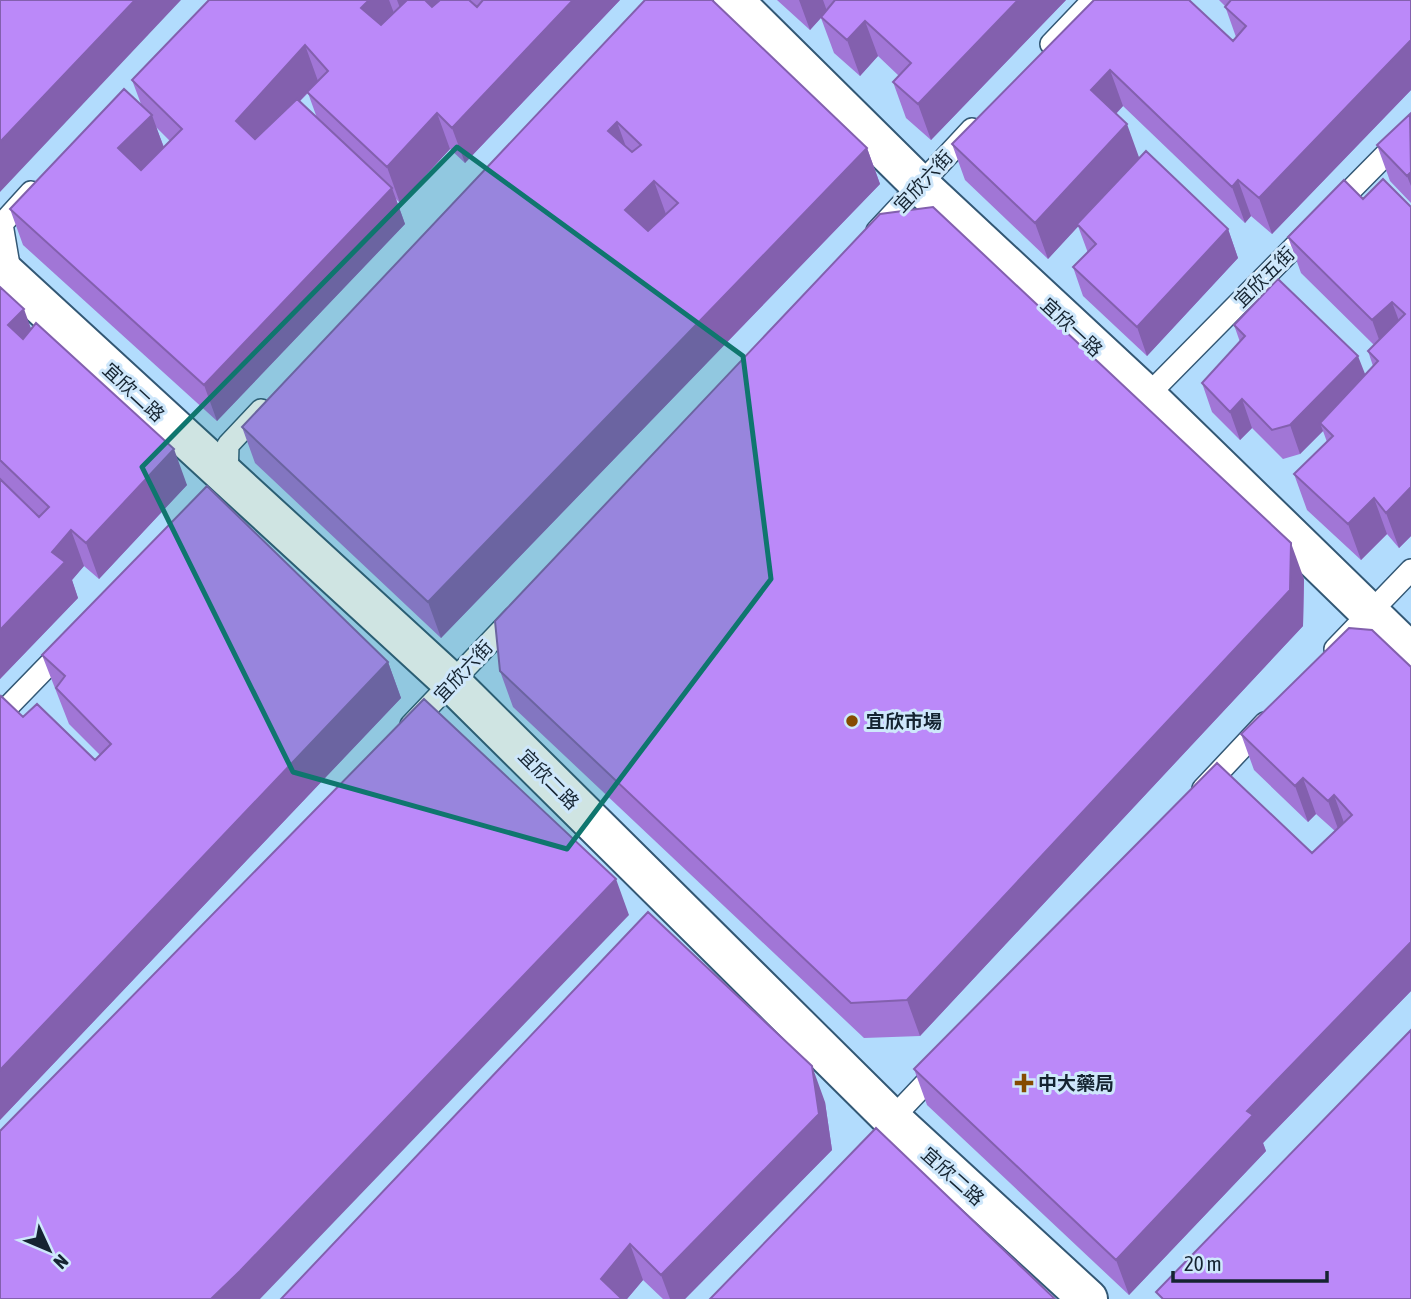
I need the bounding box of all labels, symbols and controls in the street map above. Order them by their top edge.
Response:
street label: 宜欣六街 [889,146,957,216]
street label: 宜欣五街 [1229,242,1299,312]
street label: 宜欣一路 [1037,293,1107,361]
street label: 宜欣二路 [99,358,169,426]
street label: 宜欣六街 [429,636,497,706]
place label: 宜欣市場 [866,710,942,732]
marker: 宜欣市場 [844,713,860,729]
street label: 宜欣二路 [514,744,584,814]
place label: 中大藥局 [1038,1072,1114,1094]
marker: 中大藥局 [1016,1075,1032,1091]
street label: 宜欣二路 [917,1142,989,1210]
north arrow [14,1215,84,1285]
scale bar [1173,1240,1327,1284]
text: N [49,1250,73,1273]
text: 20 m [1184,1251,1222,1275]

